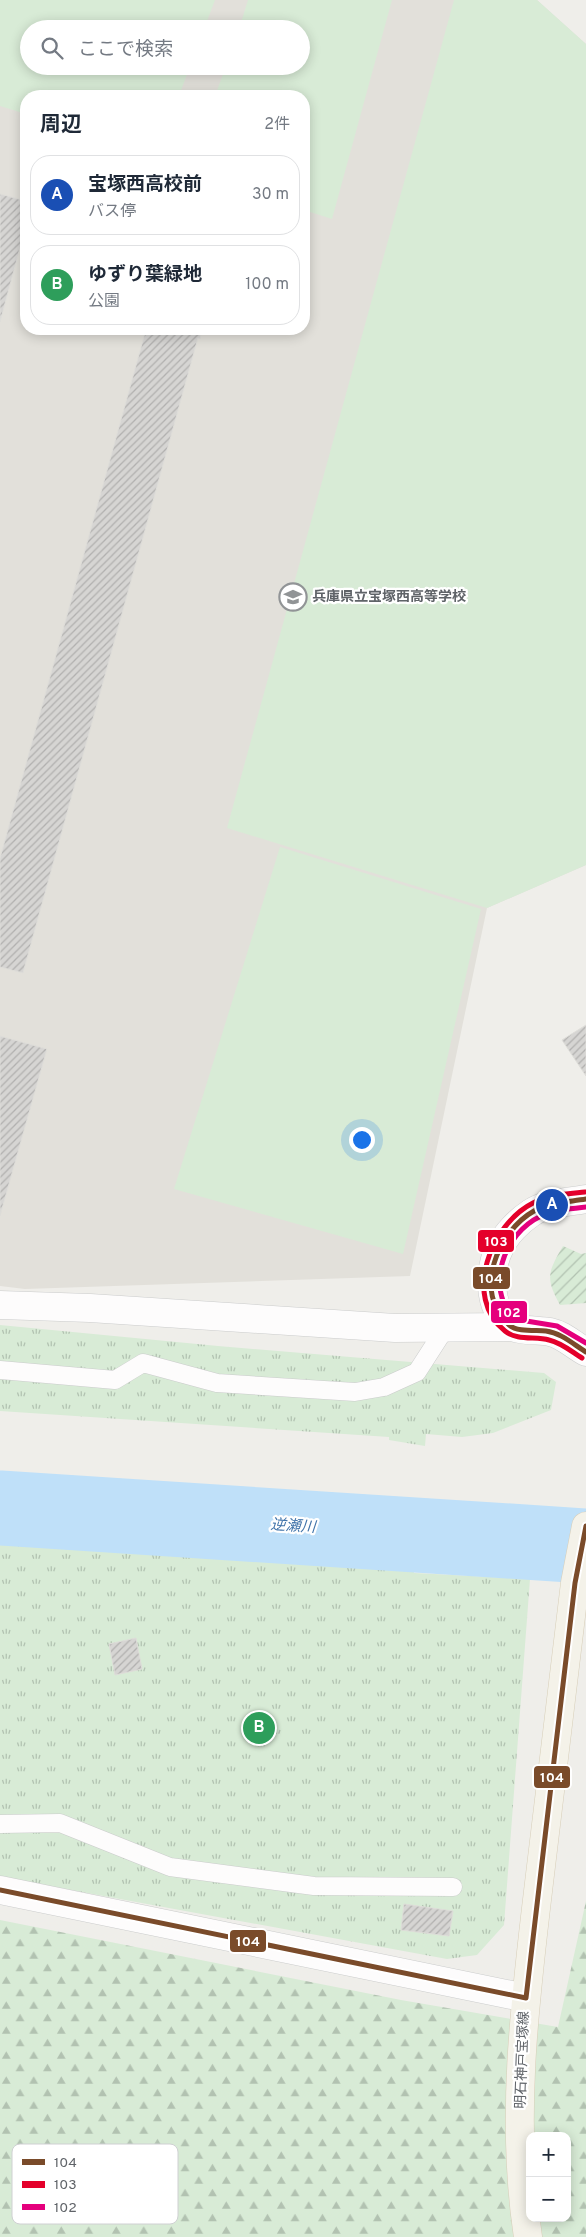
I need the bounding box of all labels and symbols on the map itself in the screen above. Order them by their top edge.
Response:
school or university icon: 兵庫県立宝塚西高等学校 [278,582,308,612]
place label: 兵庫県立宝塚西高等学校 [312,588,466,606]
your location [349,1127,375,1153]
pin: A [536,1186,568,1224]
line badge: 103 [477,1229,515,1253]
text: 103 [484,1234,508,1251]
line badge: 104 [472,1266,511,1290]
text: 104 [479,1271,503,1288]
line badge: 102 [490,1300,528,1324]
text: 102 [497,1305,521,1322]
water label: 逆瀬川 [270,1516,318,1538]
pin: B [243,1709,275,1747]
line badge: 104 [533,1765,571,1789]
text: 104 [540,1770,564,1787]
line badge: 104 [229,1929,267,1953]
text: 104 [236,1934,260,1951]
street label: 明石神戸宝塚線 [513,2011,533,2109]
legend [12,2144,178,2224]
text: 104 [54,2155,77,2172]
text: 103 [54,2177,77,2194]
text: 102 [54,2200,77,2217]

